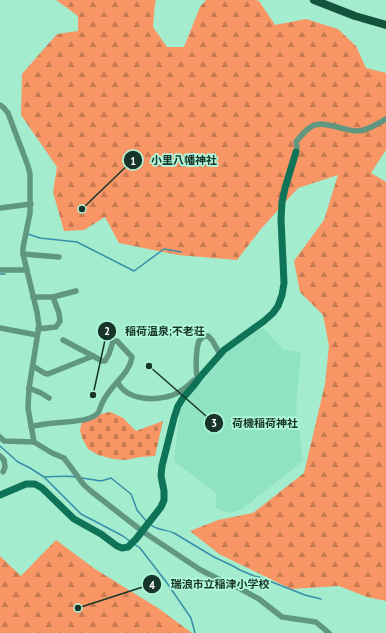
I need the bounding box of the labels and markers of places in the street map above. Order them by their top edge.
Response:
callout: 小里八幡神社 [123,149,225,172]
callout: 稲荷温泉;不老荘 [97,320,213,343]
callout: 荷機稲荷神社 [204,411,306,434]
callout: 瑞浪市立稲津小学校 [142,573,277,596]

